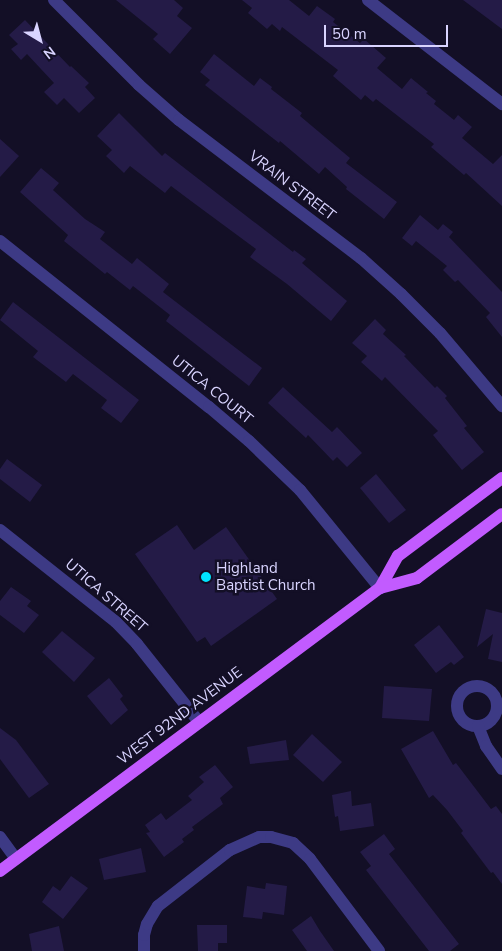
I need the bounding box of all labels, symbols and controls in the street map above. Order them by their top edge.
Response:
north arrow [15,15,65,65]
scale bar [327,15,451,47]
text: 50 m [332,24,367,44]
text: N [39,42,59,63]
street label: VRAIN STREET [245,147,339,225]
street label: UTICA COURT [168,352,256,428]
street label: UTICA STREET [61,555,151,637]
place label: Highland Baptist Church [216,559,316,594]
marker: Highland Baptist Church [200,571,212,583]
street label: WEST 92ND AVENUE [114,663,246,769]

